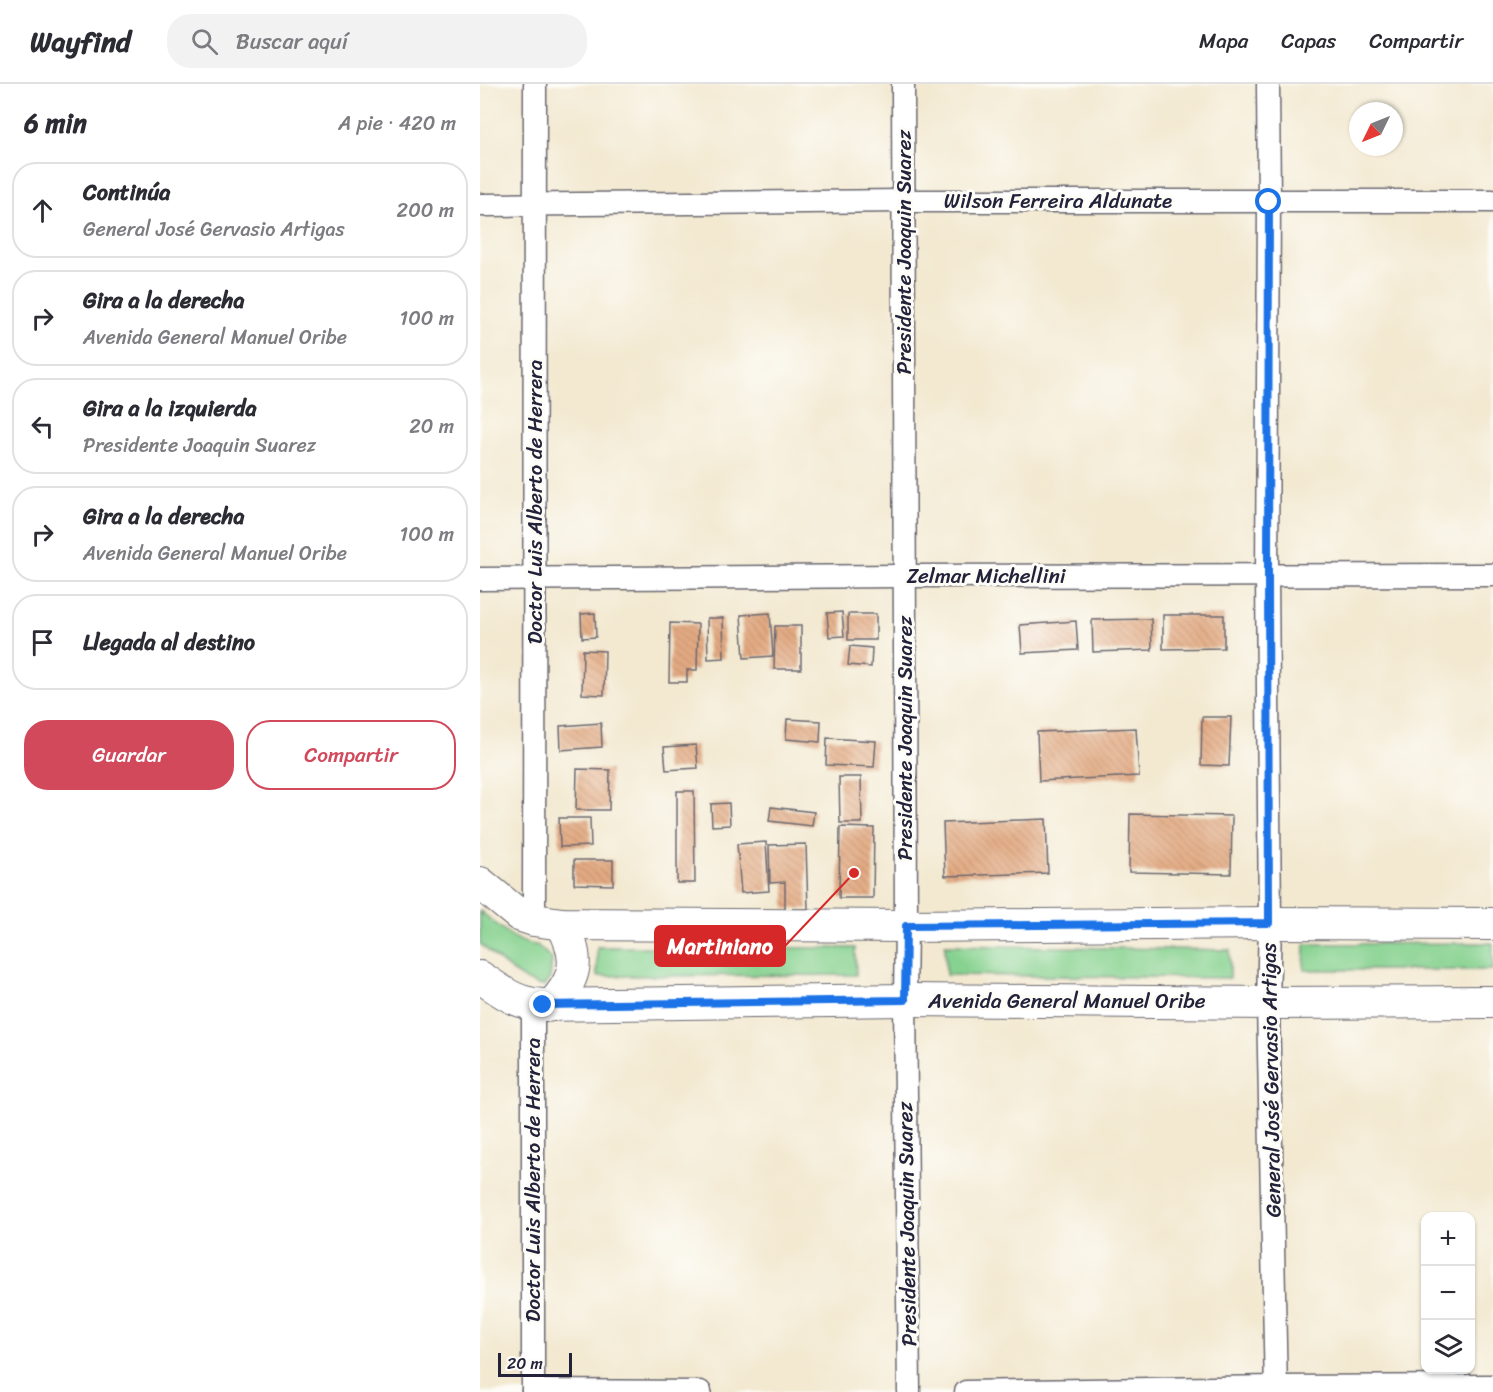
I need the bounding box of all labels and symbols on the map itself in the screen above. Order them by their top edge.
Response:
north arrow [1349,102,1403,156]
street label: Presidente Joaquin Suarez [885,129,923,375]
street label: Wilson Ferreira Aldunate [944,182,1172,220]
route start [1255,188,1281,214]
street label: Doctor Luis Alberto de Herrera [516,359,554,644]
street label: Zelmar Michellini [906,557,1067,595]
street label: Presidente Joaquin Suarez [886,615,924,861]
callout: Martiniano [655,926,785,966]
text: Martiniano [666,927,774,966]
street label: General José Gervasio Artigas [1250,942,1292,1218]
street label: Avenida General Manuel Oribe [927,982,1206,1020]
route end [529,991,555,1017]
street label: Doctor Luis Alberto de Herrera [514,1037,552,1322]
street label: Presidente Joaquin Suarez [886,1101,928,1347]
scale bar [498,1350,572,1378]

